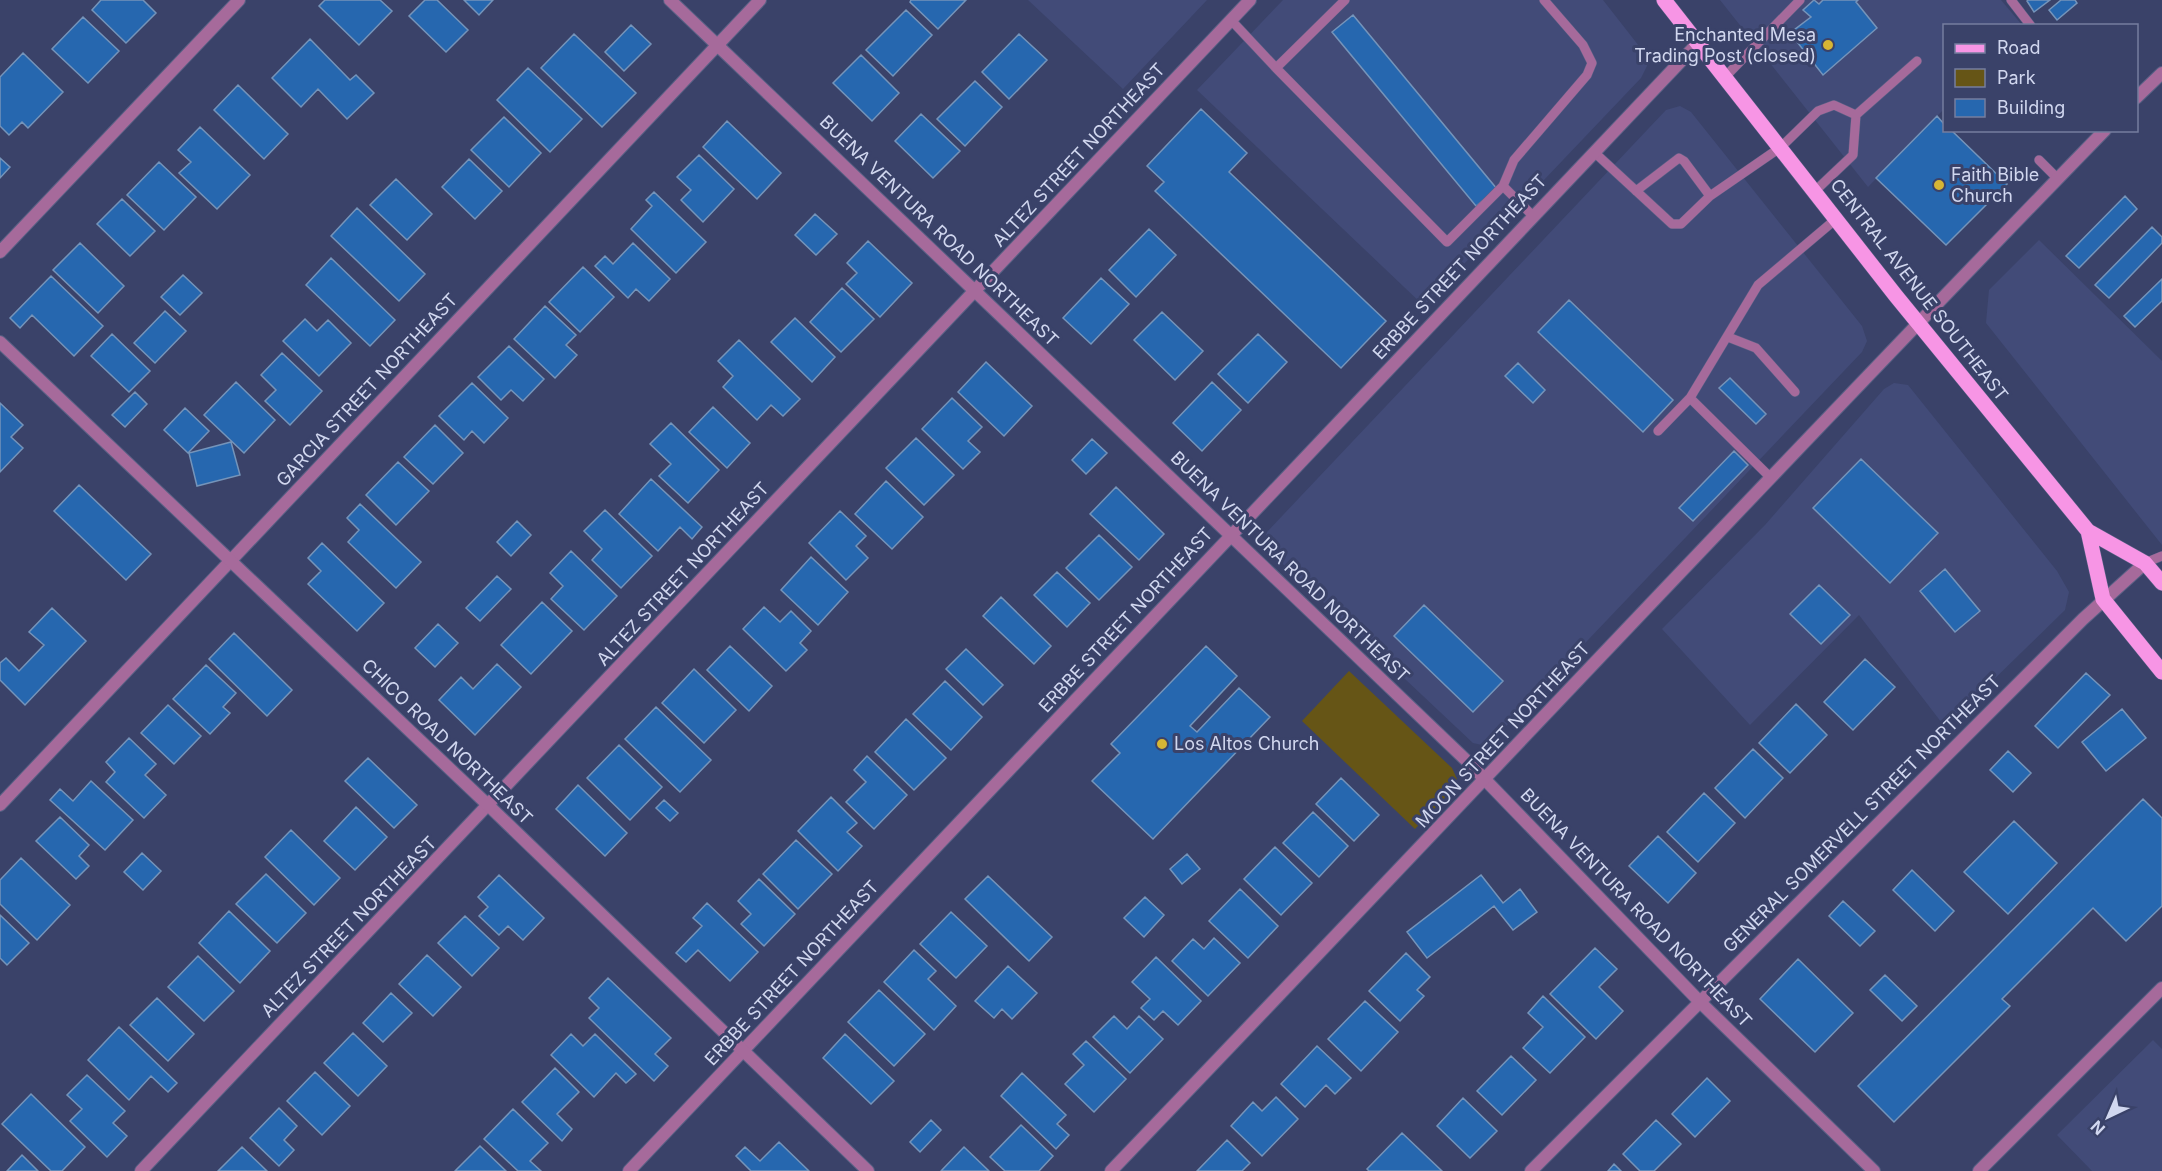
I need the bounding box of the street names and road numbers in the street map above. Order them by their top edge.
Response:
street label: ALTEZ STREET NORTHEAST [988,59,1169,251]
street label: BUENA VENTURA ROAD NORTHEAST [816,111,1063,351]
street label: ERBBE STREET NORTHEAST [1368,170,1551,363]
street label: CENTRAL AVENUE SOUTHEAST [1826,175,2013,405]
street label: GARCIA STREET NORTHEAST [272,289,462,490]
street label: BUENA VENTURA ROAD NORTHEAST [1167,447,1414,687]
street label: ALTEZ STREET NORTHEAST [592,478,773,670]
street label: ERBBE STREET NORTHEAST [1034,523,1217,716]
street label: MOON STREET NORTHEAST [1411,638,1594,832]
street label: CHICO ROAD NORTHEAST [358,655,537,829]
street label: GENERAL SOMERVELL STREET NORTHEAST [1719,671,2005,957]
street label: BUENA VENTURA ROAD NORTHEAST [1516,784,1756,1031]
street label: ALTEZ STREET NORTHEAST [257,832,441,1021]
street label: ERBBE STREET NORTHEAST [700,876,883,1069]

